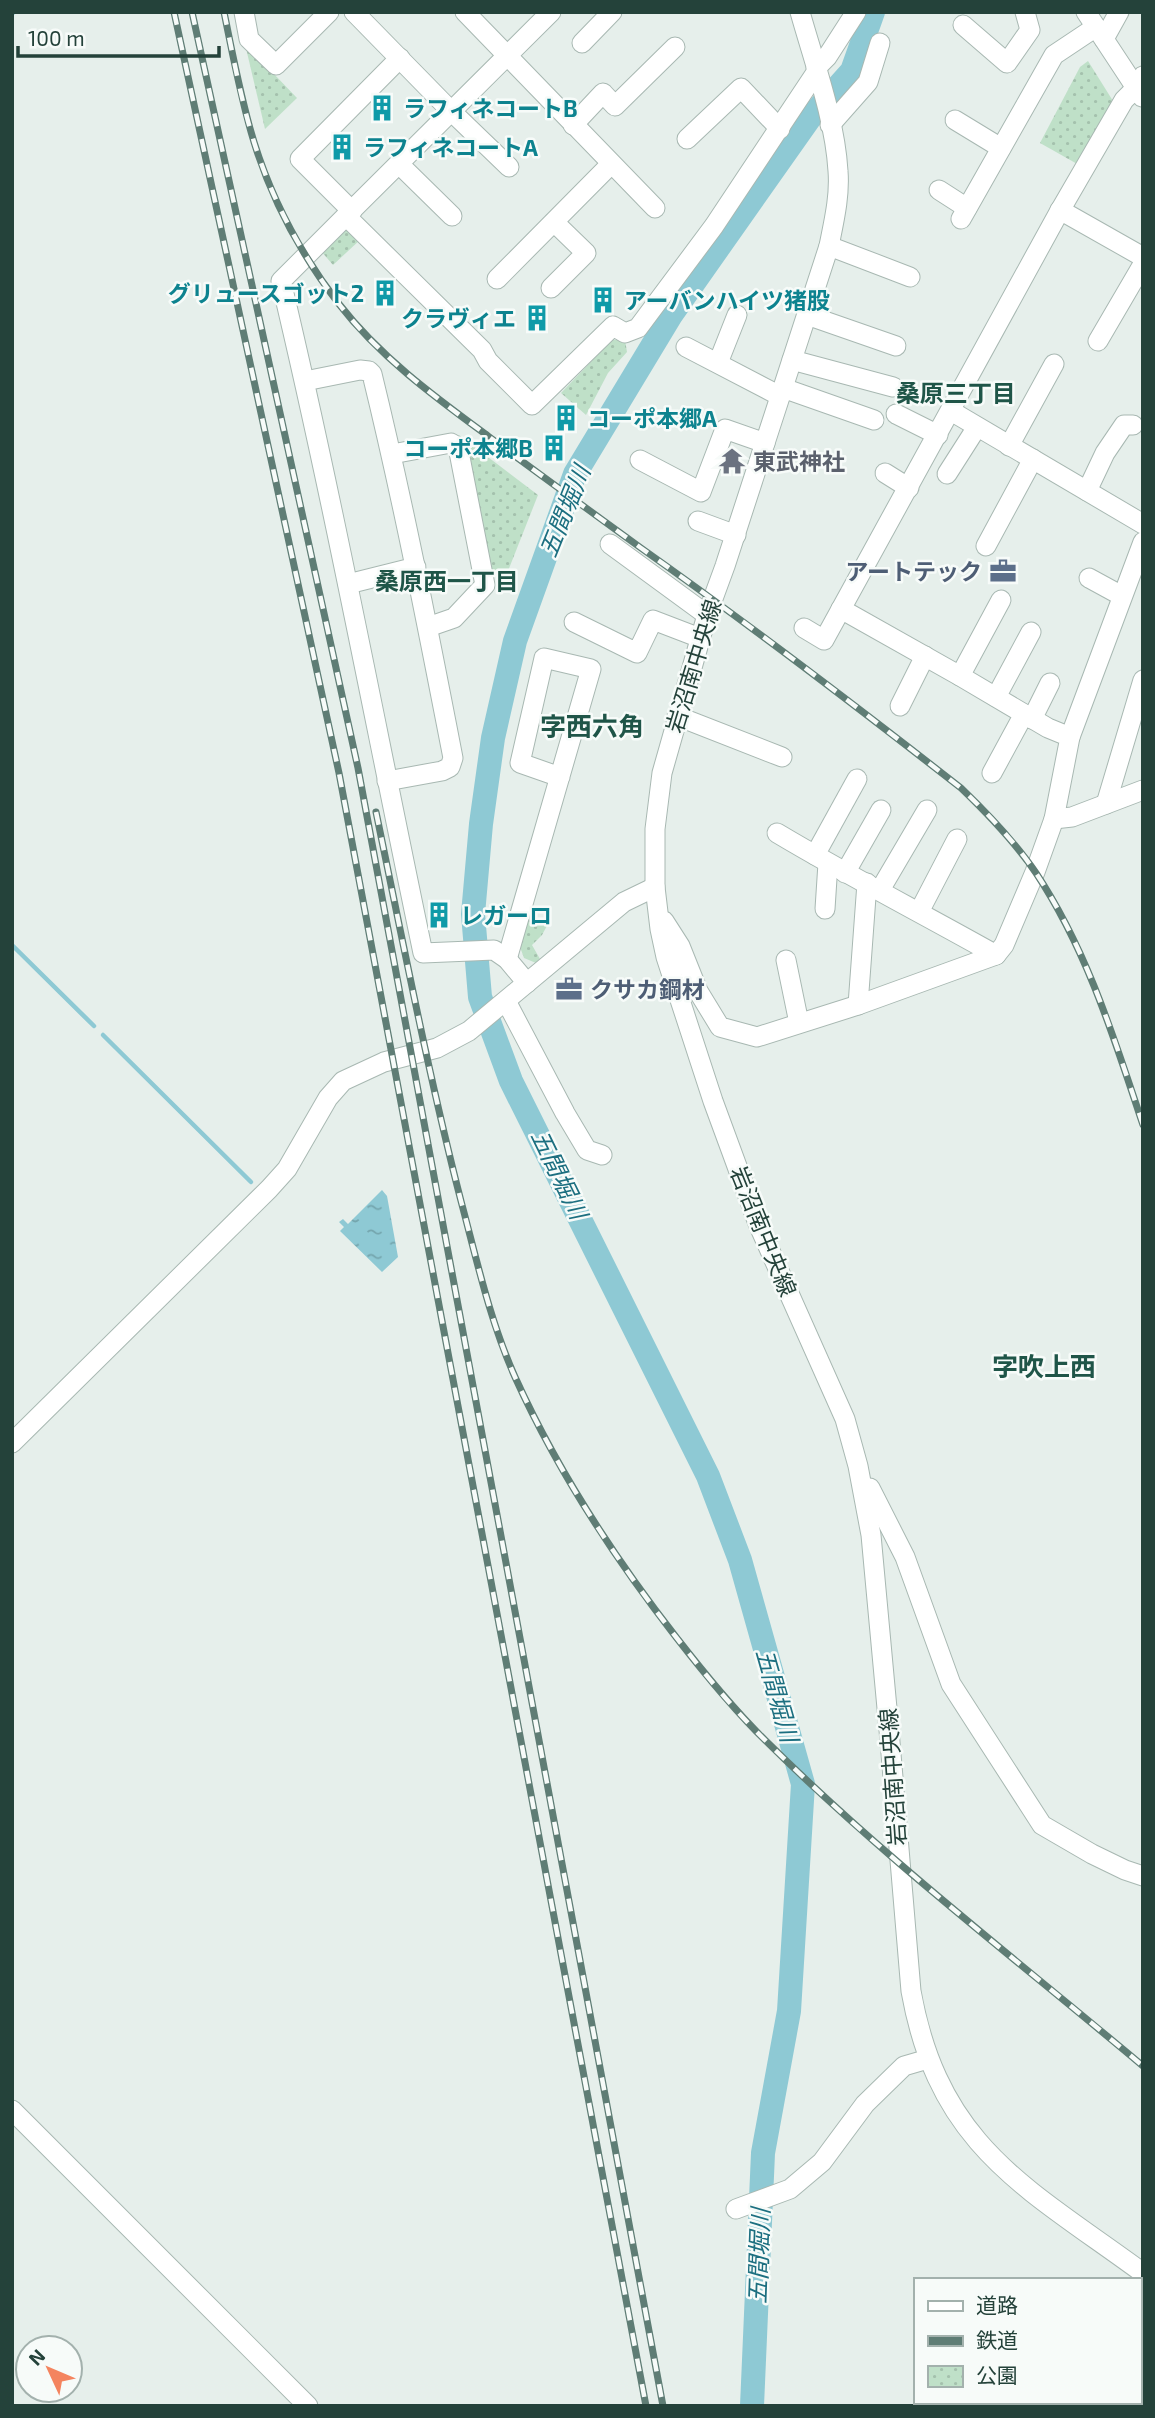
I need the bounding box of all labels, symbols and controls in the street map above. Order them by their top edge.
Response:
scale bar [18,14,219,58]
text: 100 m [28,25,85,50]
building icon: ラフィネコートB [367,93,397,123]
place label: ラフィネコートB [403,94,578,122]
building icon: ラフィネコートA [327,132,357,162]
place label: ラフィネコートA [363,133,538,161]
building icon: グリュースゴット2 [370,278,400,308]
place label: グリュースゴット2 [168,279,364,307]
building icon: アーバンハイツ猪股 [588,285,618,315]
place label: アーバンハイツ猪股 [624,286,830,314]
building icon: クラヴィエ [522,303,552,333]
place label: クラヴィエ [401,304,516,332]
district label: 桑原三丁目 [896,378,1016,407]
building icon: コーポ本郷A [551,403,581,433]
place label: コーポ本郷A [587,404,717,432]
building icon: コーポ本郷B [539,433,569,463]
place label: コーポ本郷B [403,434,533,462]
temple icon: 東武神社 [717,446,747,476]
place label: 東武神社 [753,447,845,475]
water label: 五間堀川 [533,458,597,561]
office icon: アートテック [988,556,1018,586]
place label: アートテック [845,557,982,585]
district label: 桑原西一丁目 [375,566,519,595]
street label: 岩沼南中央線 [659,596,727,736]
district label: 字西六角 [540,710,644,741]
building icon: レガーロ [424,900,454,930]
place label: レガーロ [460,901,552,929]
office icon: クサカ鋼材 [554,974,584,1004]
place label: クサカ鋼材 [590,975,705,1003]
water label: 五間堀川 [526,1125,595,1226]
street label: 岩沼南中央線 [725,1162,803,1300]
district label: 字吹上西 [992,1350,1096,1381]
water label: 五間堀川 [751,1645,806,1748]
street label: 岩沼南中央線 [873,1707,911,1847]
water label: 五間堀川 [742,2205,774,2304]
legend [914,2278,1141,2404]
text: 道路 [976,2292,1018,2317]
text: 鉄道 [976,2327,1018,2352]
north arrow [14,2334,84,2404]
text: N [23,2344,49,2370]
text: 公園 [976,2362,1018,2387]

